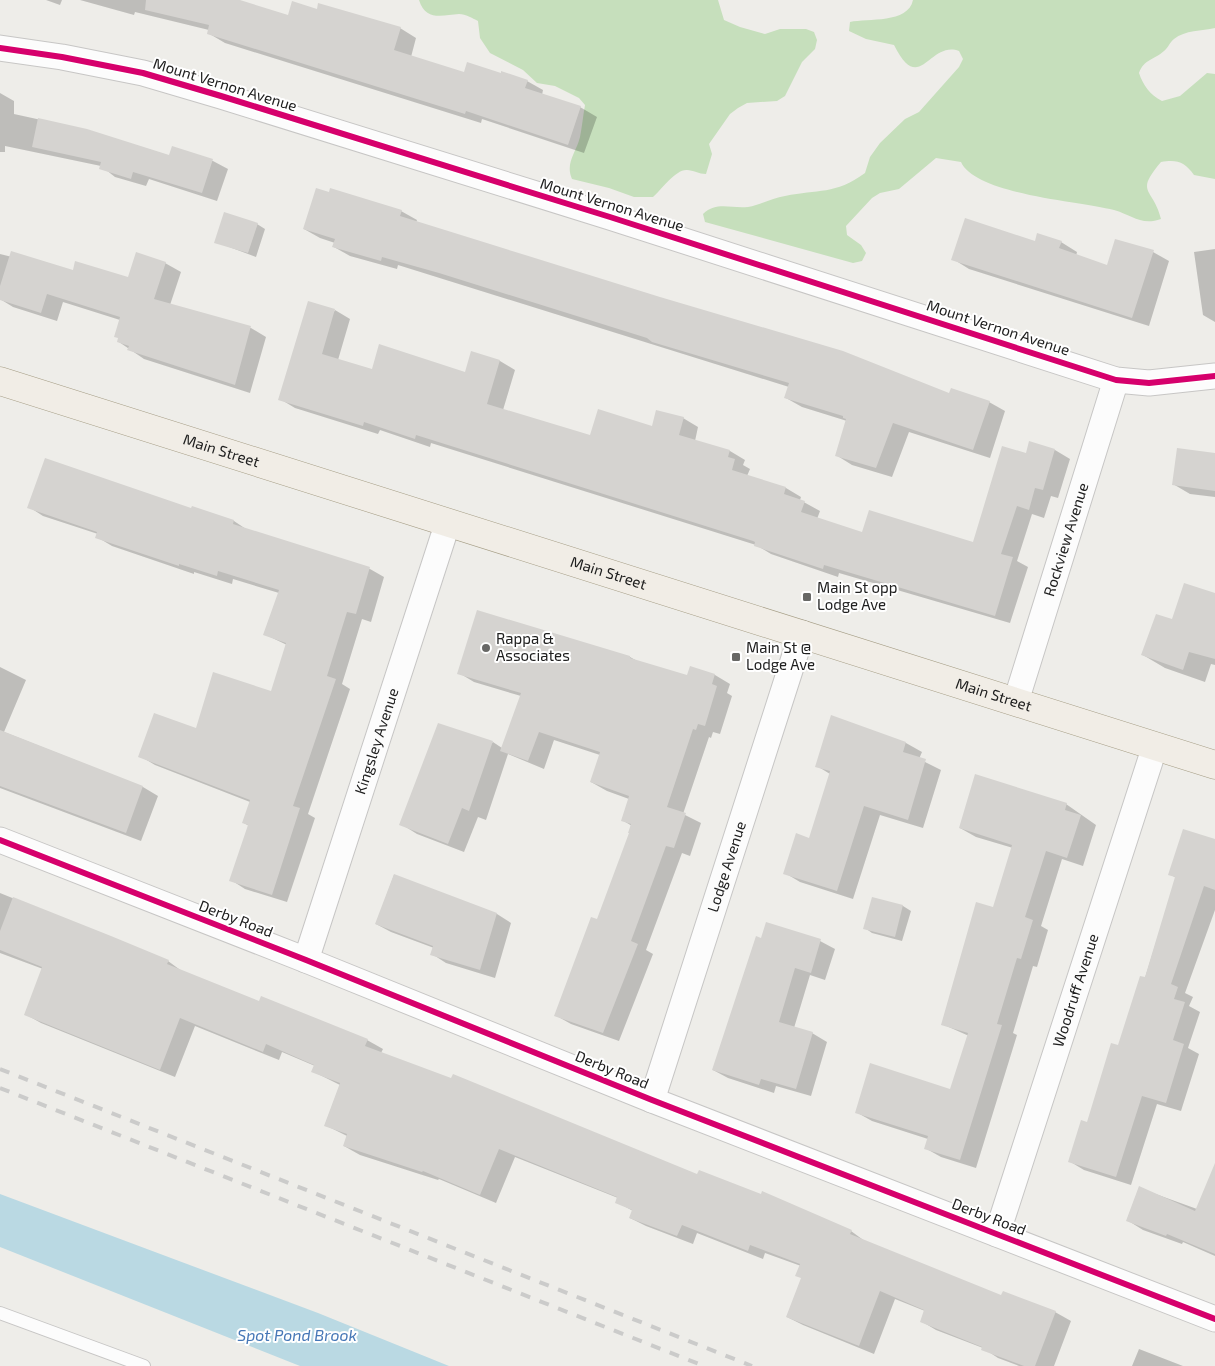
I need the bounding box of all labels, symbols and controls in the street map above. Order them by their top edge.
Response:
street label: Mount Vernon Avenue [151,54,299,115]
street label: Mount Vernon Avenue [538,174,686,235]
street label: Mount Vernon Avenue [924,295,1072,359]
street label: Main Street [181,429,262,471]
street label: Rockview Avenue [1039,480,1091,598]
street label: Main Street [568,552,649,593]
place label: Main St opp Lodge Ave [817,578,897,613]
marker: Main St opp Lodge Ave [801,591,813,603]
place label: Rappa & Associates [496,629,570,664]
place label: Main St @ Lodge Ave [746,638,815,673]
marker: Rappa & Associates [480,642,492,654]
marker: Main St @ Lodge Ave [730,651,742,663]
street label: Main Street [954,674,1034,715]
street label: Kingsley Avenue [350,685,402,796]
street label: Lodge Avenue [703,819,749,914]
street label: Derby Road [197,896,276,940]
street label: Woodruff Avenue [1048,931,1102,1049]
street label: Derby Road [573,1046,652,1092]
street label: Derby Road [950,1194,1029,1238]
water label: Spot Pond Brook [237,1325,357,1344]

